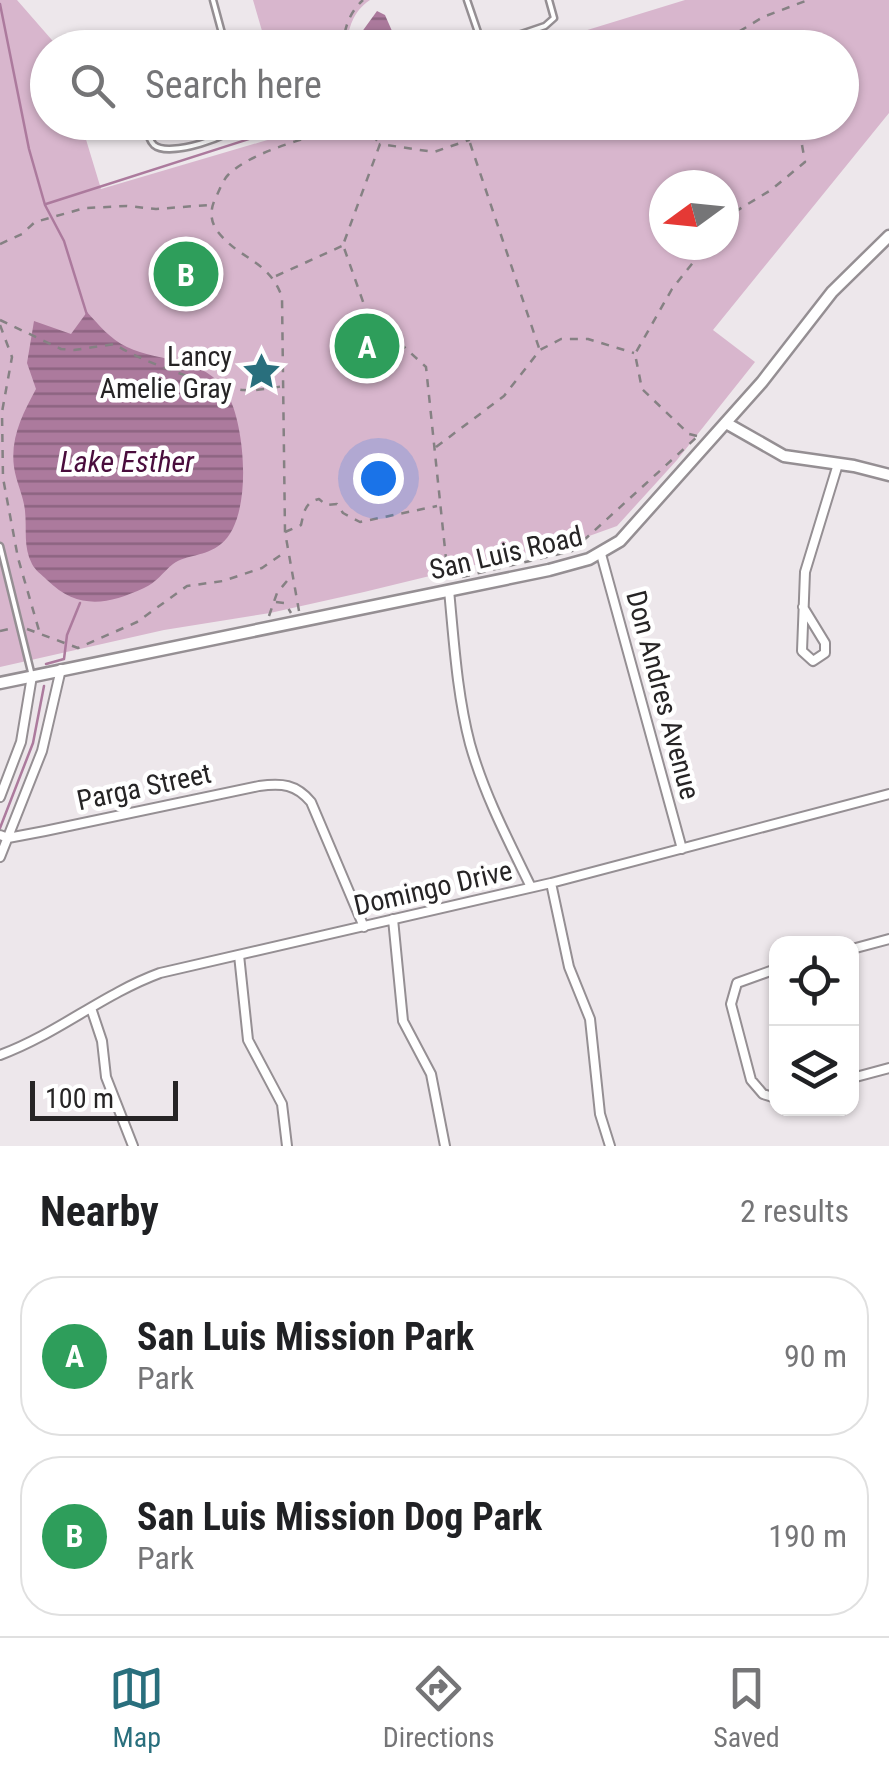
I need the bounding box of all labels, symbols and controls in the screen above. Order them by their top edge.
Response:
search box [30,30,859,140]
icon: search [65,58,120,113]
text: Search here [145,63,322,107]
north arrow [649,170,739,260]
pin: B [154,236,218,312]
pin: A [334,308,400,384]
place label: Lancy Amelie Gray [100,340,232,405]
place icon: Lancy Amelie Gray [241,351,283,393]
water label: Lake Esther [60,444,195,479]
your location [353,453,404,504]
street label: San Luis Road [426,519,586,587]
street label: Don Andres Avenue [619,587,707,803]
street label: Parga Street [74,757,214,817]
street label: Domingo Drive [351,854,515,922]
map controls [769,936,859,1116]
button: locate [769,936,859,1026]
button: layers [769,1026,859,1116]
scale bar [30,1076,178,1120]
text: 100 m [45,1082,114,1115]
text: Nearby [40,1187,159,1236]
text: 2 results [740,1192,849,1230]
text: San Luis Mission Park [137,1315,474,1359]
text: A [65,1337,84,1375]
text: 90 m [784,1337,847,1375]
text: Park [137,1359,194,1397]
text: San Luis Mission Dog Park [137,1495,542,1539]
text: B [66,1517,83,1555]
text: 190 m [768,1517,847,1555]
text: Park [137,1539,194,1577]
tab: Map [109,1661,164,1754]
tab: Directions [383,1661,495,1754]
tab: Saved [713,1661,780,1754]

